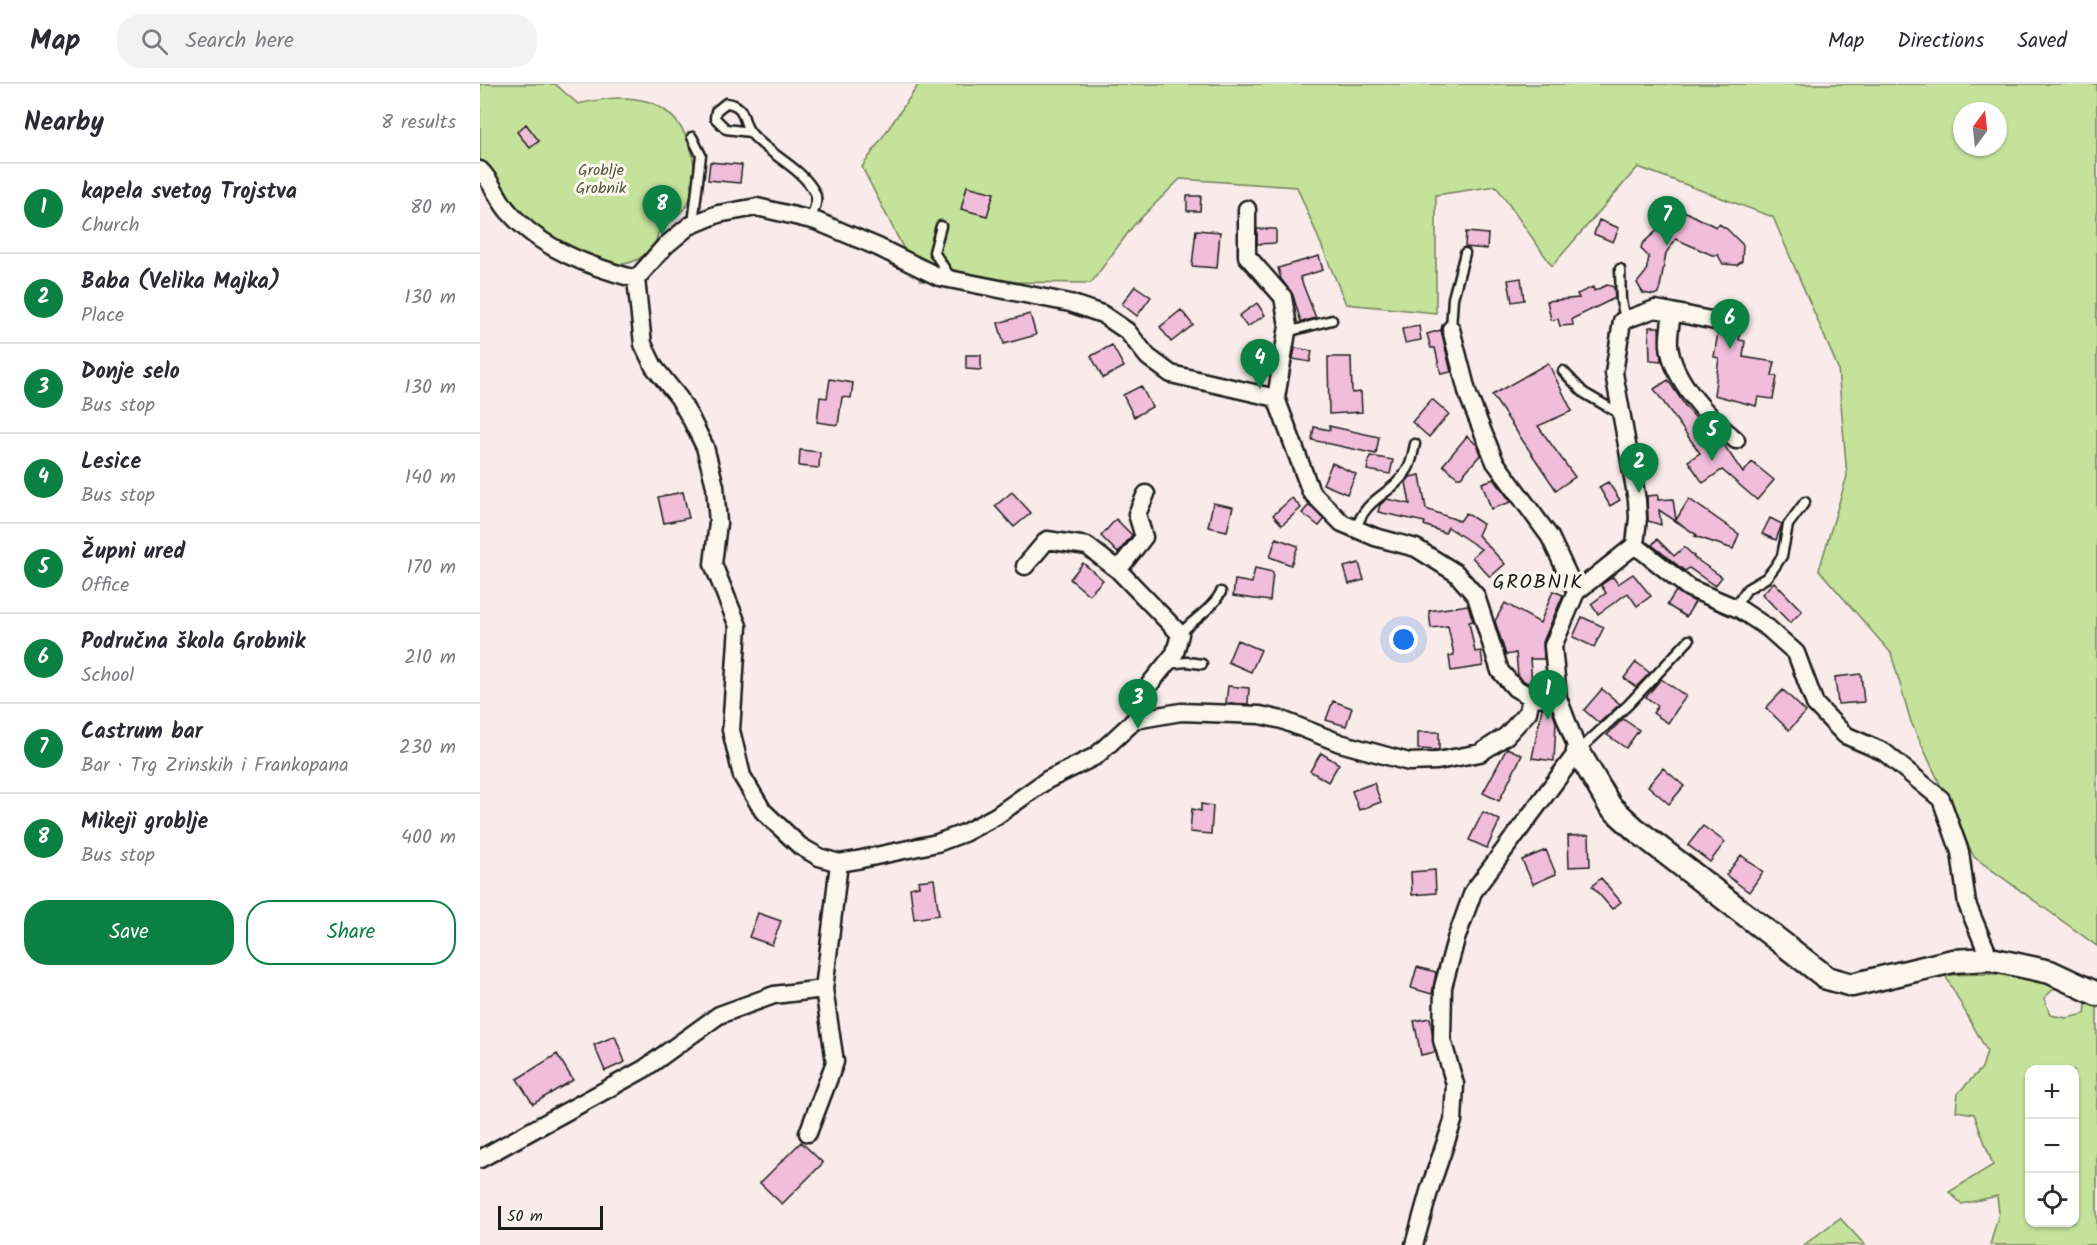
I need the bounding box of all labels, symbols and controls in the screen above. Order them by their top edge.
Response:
search box [117,14,537,68]
text: Map [30,19,81,64]
text: Search here [186,24,294,59]
icon: search [138,25,171,58]
text: Map [1828,25,1864,58]
text: Directions [1897,25,1984,58]
text: Saved [2017,25,2067,58]
text: Nearby [24,102,104,144]
north arrow [1953,102,2007,156]
text: 8 results [381,107,456,139]
park label: Groblje Grobnik [576,158,627,201]
text: kapela svetog Trojstva [81,175,297,210]
pin: 8 [642,186,681,235]
text: 1 [40,192,47,224]
text: 80 m [410,192,456,224]
pin: 7 [1648,196,1686,246]
text: Church [81,210,140,242]
text: Baba (Velika Majka) [81,265,280,300]
text: 2 [38,282,49,314]
text: 130 m [404,282,456,314]
text: Place [81,300,124,332]
pin: 6 [1710,300,1750,349]
pin: 4 [1240,340,1280,389]
text: Donje selo [81,355,180,390]
text: 3 [38,372,49,404]
text: 130 m [404,372,456,404]
text: Bus stop [81,390,155,422]
pin: 5 [1692,412,1732,461]
pin: 2 [1620,444,1658,493]
text: Lesice [81,445,141,480]
text: 4 [38,462,49,494]
text: 140 m [405,462,456,494]
text: Bus stop [81,480,155,512]
text: Župni ured [81,535,185,570]
text: 5 [38,552,49,584]
text: 170 m [407,552,456,584]
district label: GROBNIK [1493,567,1583,599]
text: Office [81,570,129,602]
text: Područna škola Grobnik [81,625,305,660]
your location [1389,625,1418,654]
text: 6 [38,642,49,674]
text: 210 m [404,642,456,674]
text: School [81,660,134,692]
pin: 1 [1528,670,1568,720]
pin: 3 [1118,680,1158,729]
text: Castrum bar [81,715,203,750]
text: 7 [39,732,48,764]
text: 230 m [399,732,456,764]
text: Bar · Trg Zrinskih i Frankopana [81,750,349,782]
text: Mikeji groblje [81,805,208,840]
text: 8 [38,822,49,854]
text: 400 m [401,822,456,854]
text: Bus stop [81,840,155,872]
button: Save [24,900,234,965]
button: Share [246,900,456,965]
map controls [2025,1065,2079,1227]
button: + [2025,1065,2079,1119]
button: − [2025,1119,2079,1173]
button: locate [2025,1173,2079,1227]
scale bar [498,1203,603,1230]
text: 50 m [507,1204,543,1229]

